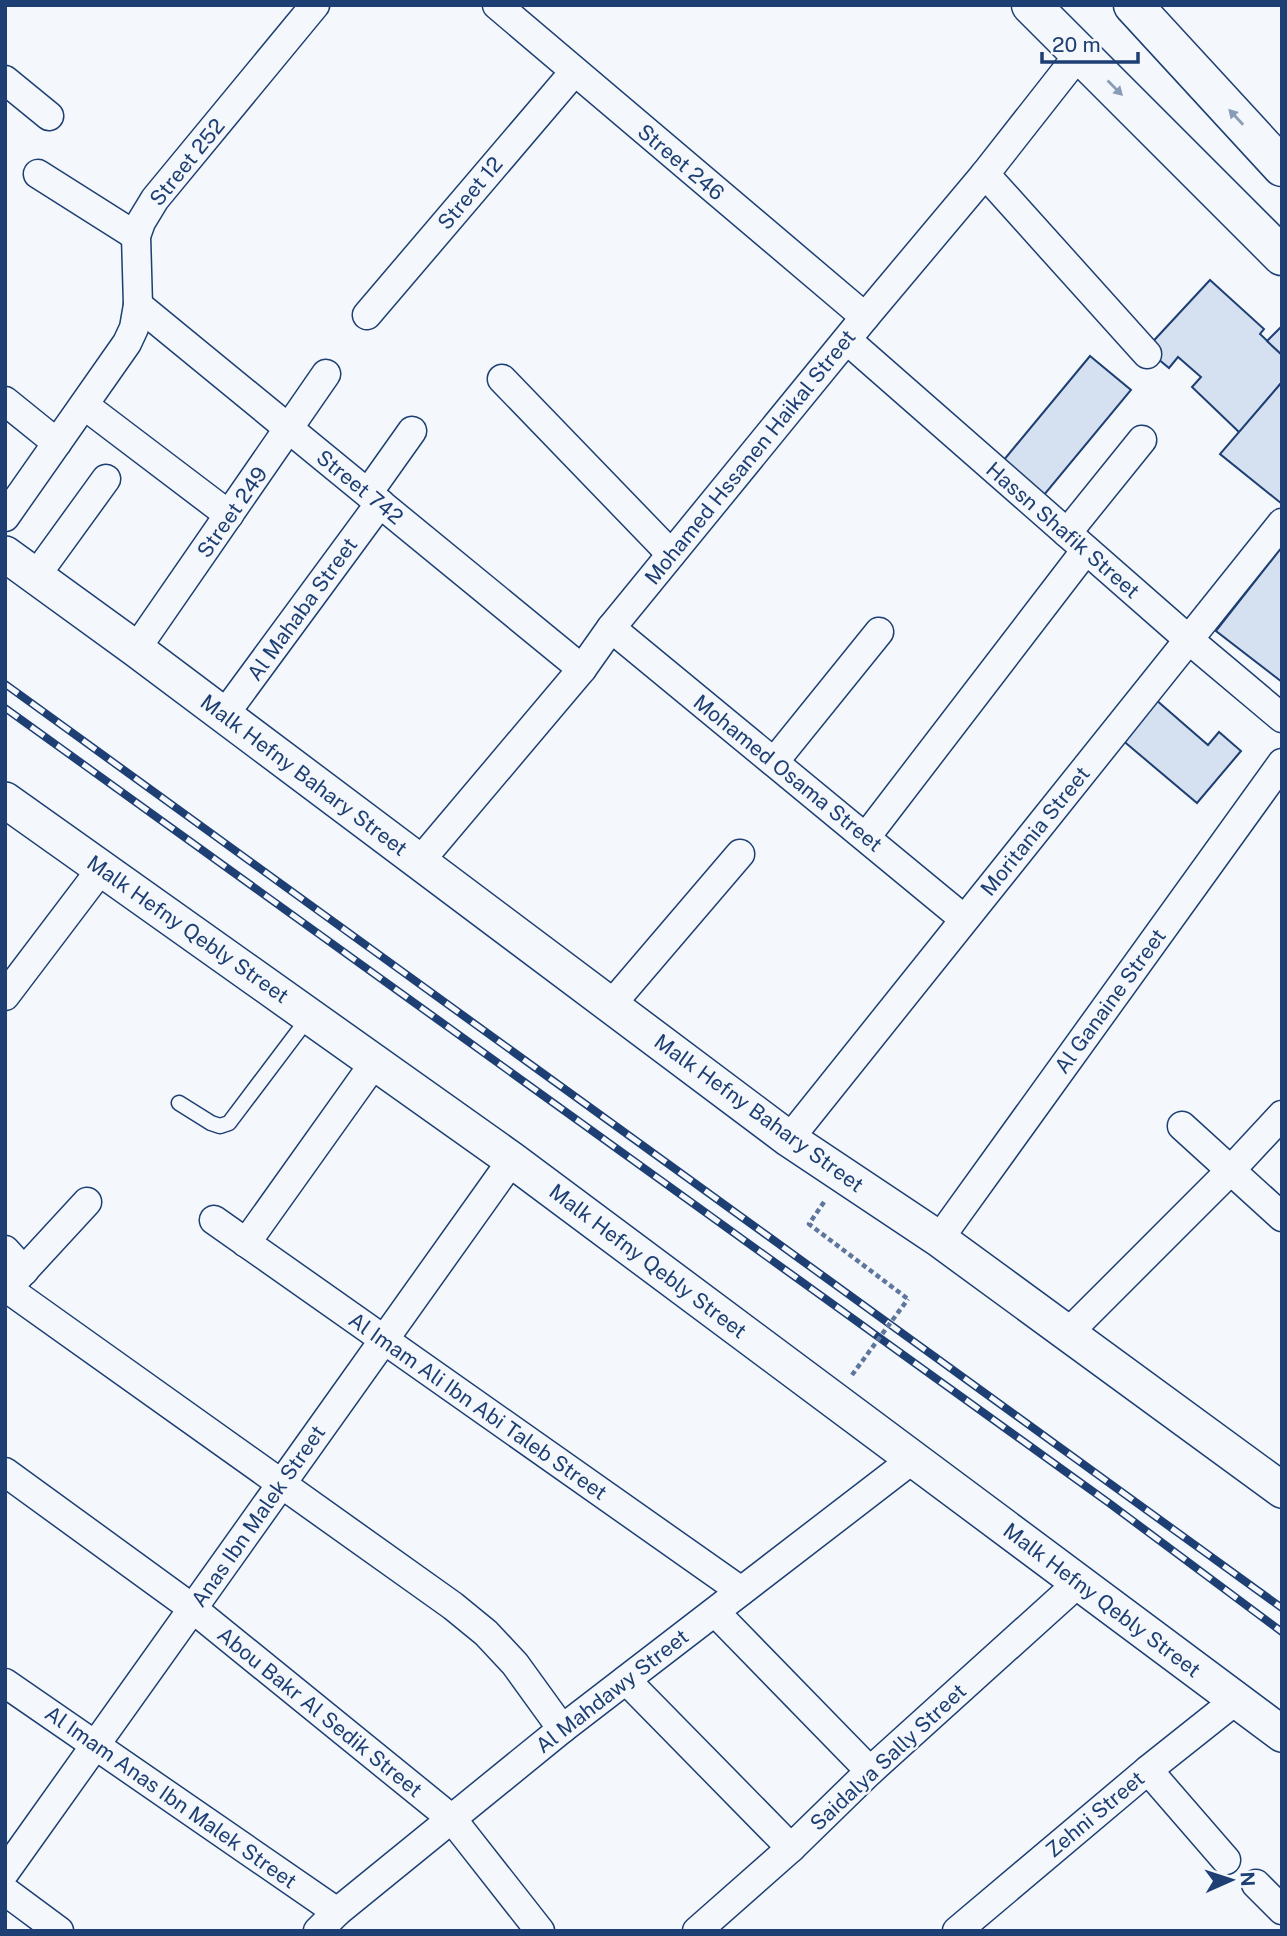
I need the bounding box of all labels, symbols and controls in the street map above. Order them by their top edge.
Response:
scale bar [1042,21,1138,65]
text: 20 m [1052,32,1101,57]
one-way arrow [1106,79,1123,96]
one-way arrow [1228,109,1244,126]
street label: Street 252 [144,113,230,211]
street label: Street 246 [633,119,729,205]
street label: Street 12 [432,151,508,235]
street label: Mohamed Hssanen Haikal Street [639,324,861,590]
street label: Street 742 [312,444,408,530]
street label: Hassn Shafik Street [981,457,1145,603]
street label: Street 249 [192,462,272,562]
street label: Al Mahaba Street [242,533,362,685]
street label: Malk Hefny Bahary Street [196,689,412,861]
street label: Mohamed Osama Street [689,689,887,857]
street label: Moritania Street [975,761,1095,901]
street label: Malk Hefny Qebly Street [82,850,294,1008]
street label: Al Ganaine Street [1049,924,1171,1078]
street label: Malk Hefny Bahary Street [649,1029,869,1197]
street label: Malk Hefny Qebly Street [544,1179,752,1343]
street label: Al Imam Ali Ibn Abi Taleb Street [344,1307,612,1505]
street label: Anas Ibn Malek Street [186,1420,330,1612]
street label: Malk Hefny Qebly Street [998,1518,1206,1682]
street label: Abou Bakr Al Sedik Street [213,1622,427,1802]
street label: Al Mahdawy Street [531,1624,693,1758]
street label: Saidalya Sally Street [805,1678,971,1836]
street label: Al Imam Anas Ibn Malek Street [40,1700,302,1894]
street label: Zehni Street [1041,1766,1149,1862]
north arrow [1196,1845,1266,1915]
text: N [1237,1871,1259,1887]

